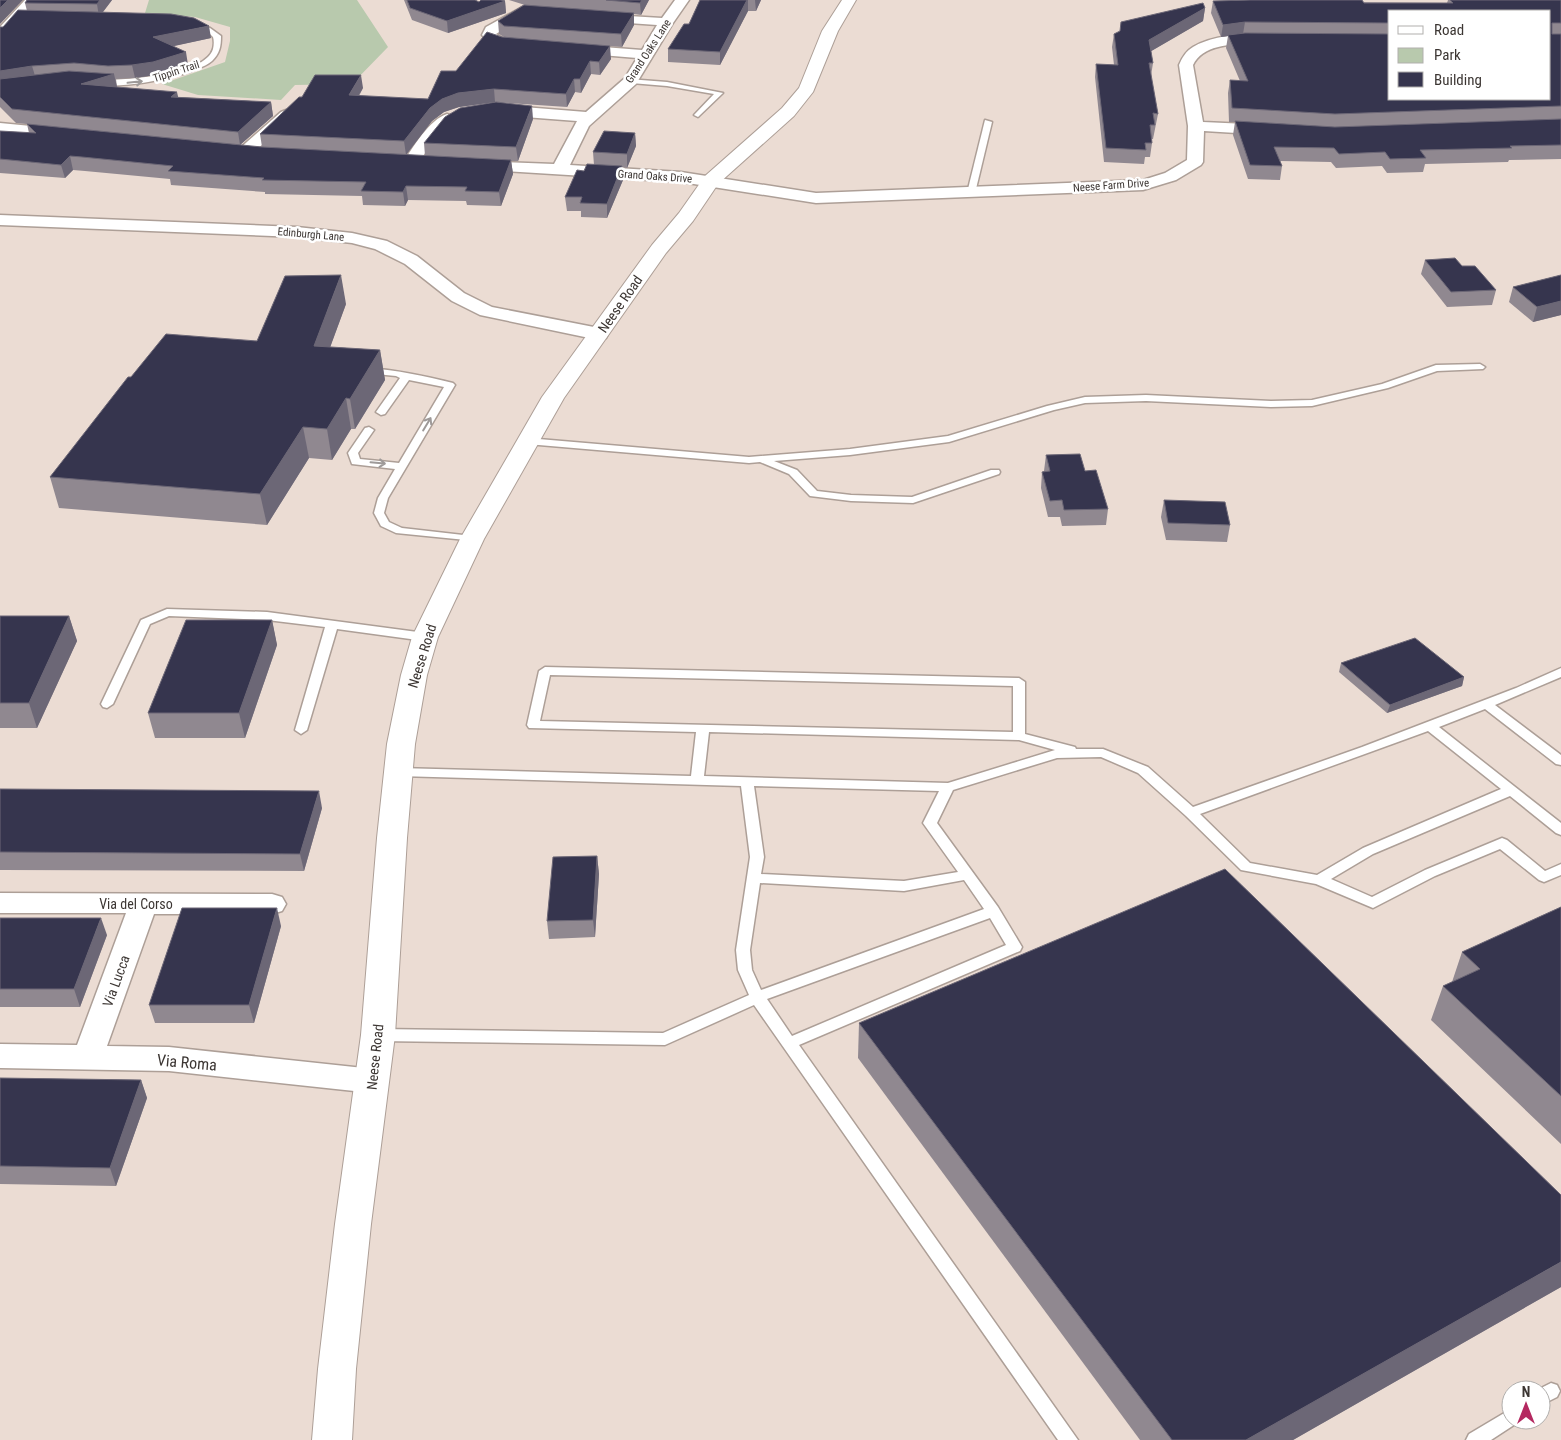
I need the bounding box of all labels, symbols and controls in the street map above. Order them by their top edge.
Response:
legend [1388,10,1551,100]
street label: Grand Oaks Lane [623,17,674,86]
text: Road [1434,21,1464,39]
text: Park [1434,46,1461,64]
street label: Tippin Trail [151,58,201,85]
text: Building [1434,71,1482,89]
one-way arrow [127,77,143,87]
street label: Grand Oaks Drive [617,167,693,186]
street label: Neese Farm Drive [1073,176,1150,195]
street label: Edinburgh Lane [277,225,345,244]
street label: Neese Road [594,272,646,336]
one-way arrow [421,417,432,431]
one-way arrow [369,459,385,468]
street label: Neese Road [405,622,439,690]
street label: Via del Corso [99,896,173,912]
street label: Via Lucca [99,953,133,1009]
street label: Neese Road [364,1023,386,1091]
street label: Via Roma [156,1050,218,1075]
north arrow [1501,1380,1551,1430]
text: N [1522,1384,1530,1400]

